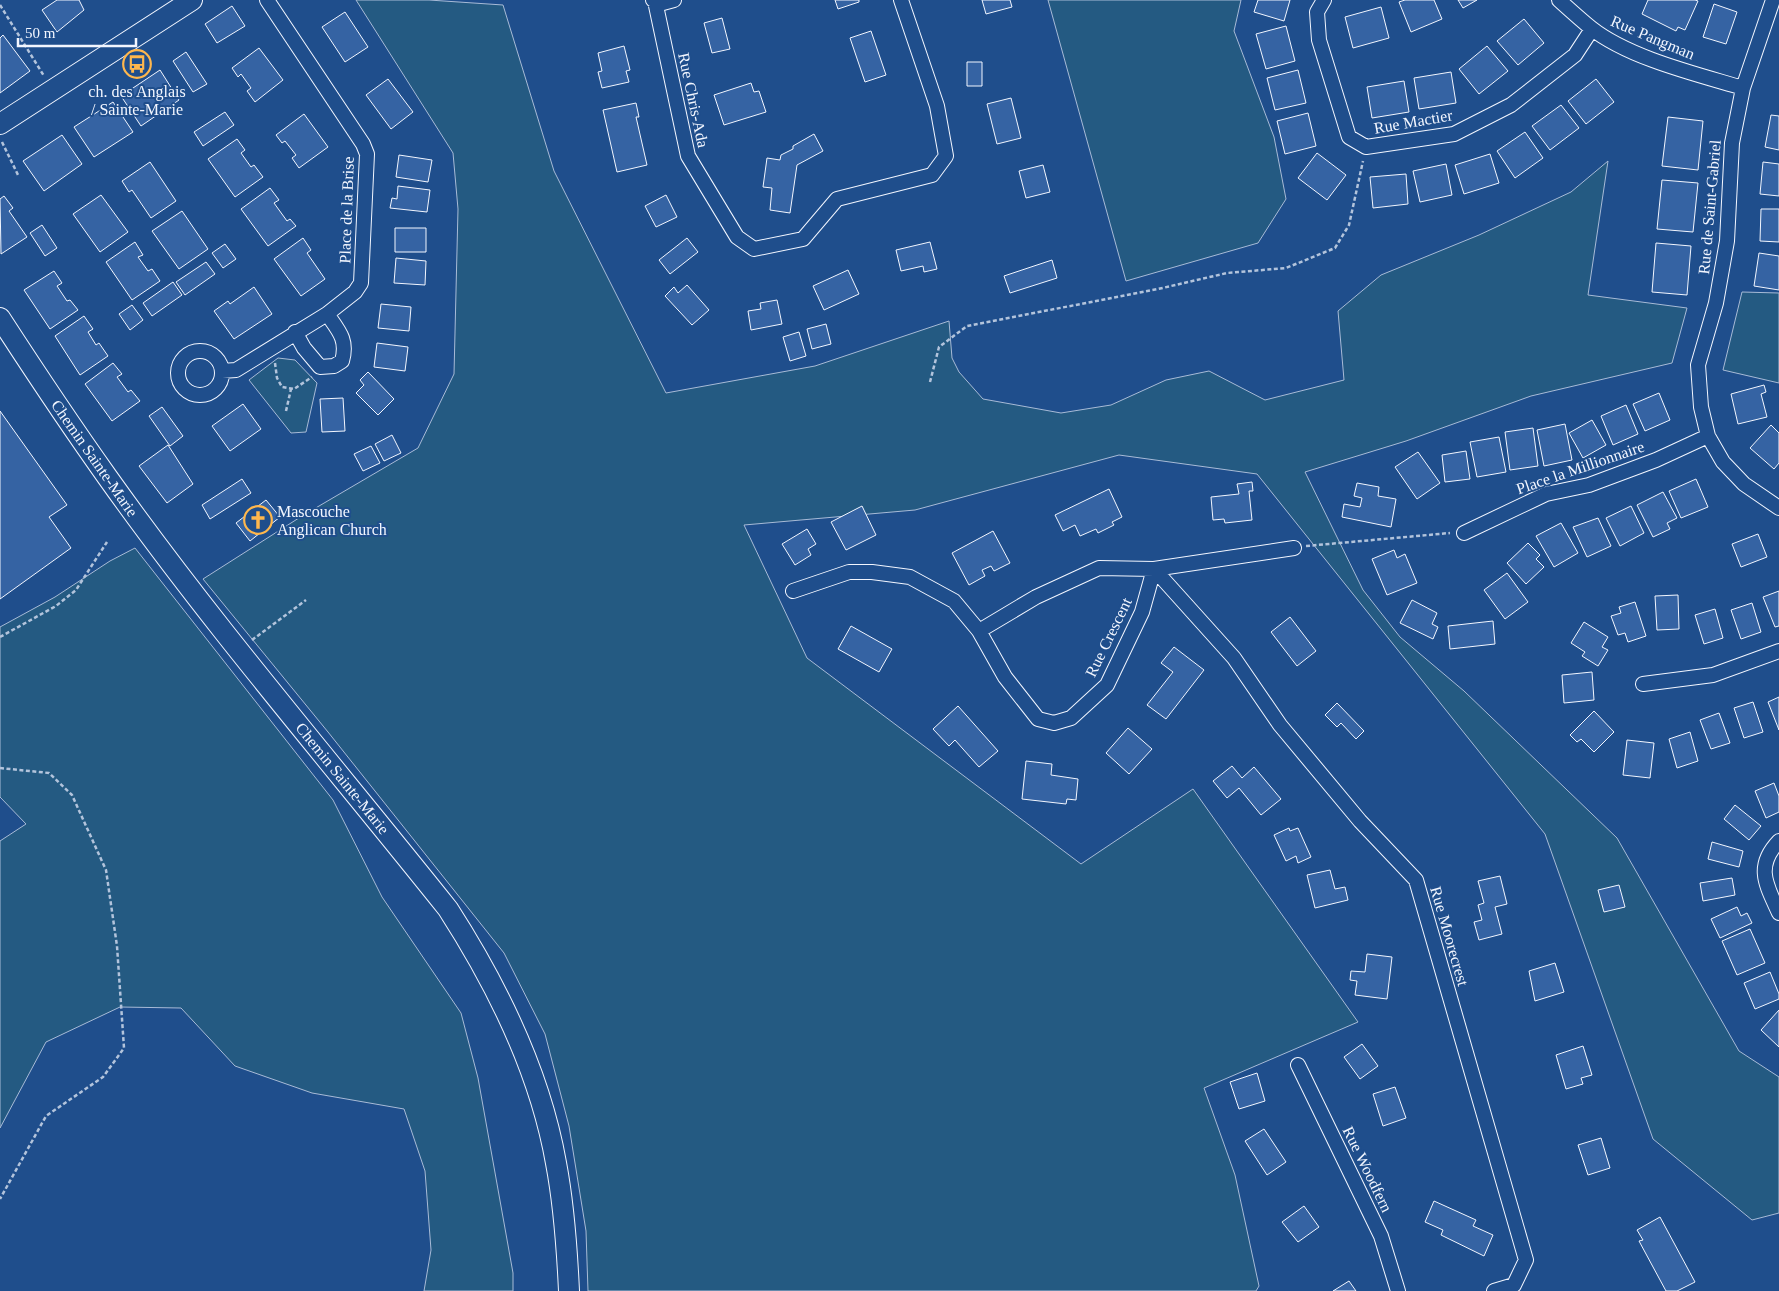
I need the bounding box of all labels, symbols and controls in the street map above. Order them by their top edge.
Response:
street label: Rue Pangman [1608,12,1697,64]
scale bar [18,15,135,47]
text: 50 m [25,25,56,41]
bus stop icon: ch. des Anglais / Sainte-Marie [122,49,152,79]
street label: Rue Chris-Ada [675,51,712,149]
place label: ch. des Anglais / Sainte-Marie [88,83,186,118]
street label: Rue Mactier [1372,106,1454,137]
street label: Rue de Saint-Gabriel [1695,138,1724,275]
street label: Place de la Brise [336,156,357,264]
street label: Chemin Sainte-Marie [48,397,141,520]
street label: Place la Millionnaire [1514,438,1646,497]
place label: Mascouche Anglican Church [277,503,387,539]
church icon: Mascouche Anglican Church [243,505,273,535]
street label: Rue Crescent [1082,594,1135,679]
street label: Chemin Sainte-Marie [293,719,393,837]
street label: Rue Moorecrest [1427,884,1472,988]
street label: Rue Woodfern [1340,1124,1396,1215]

